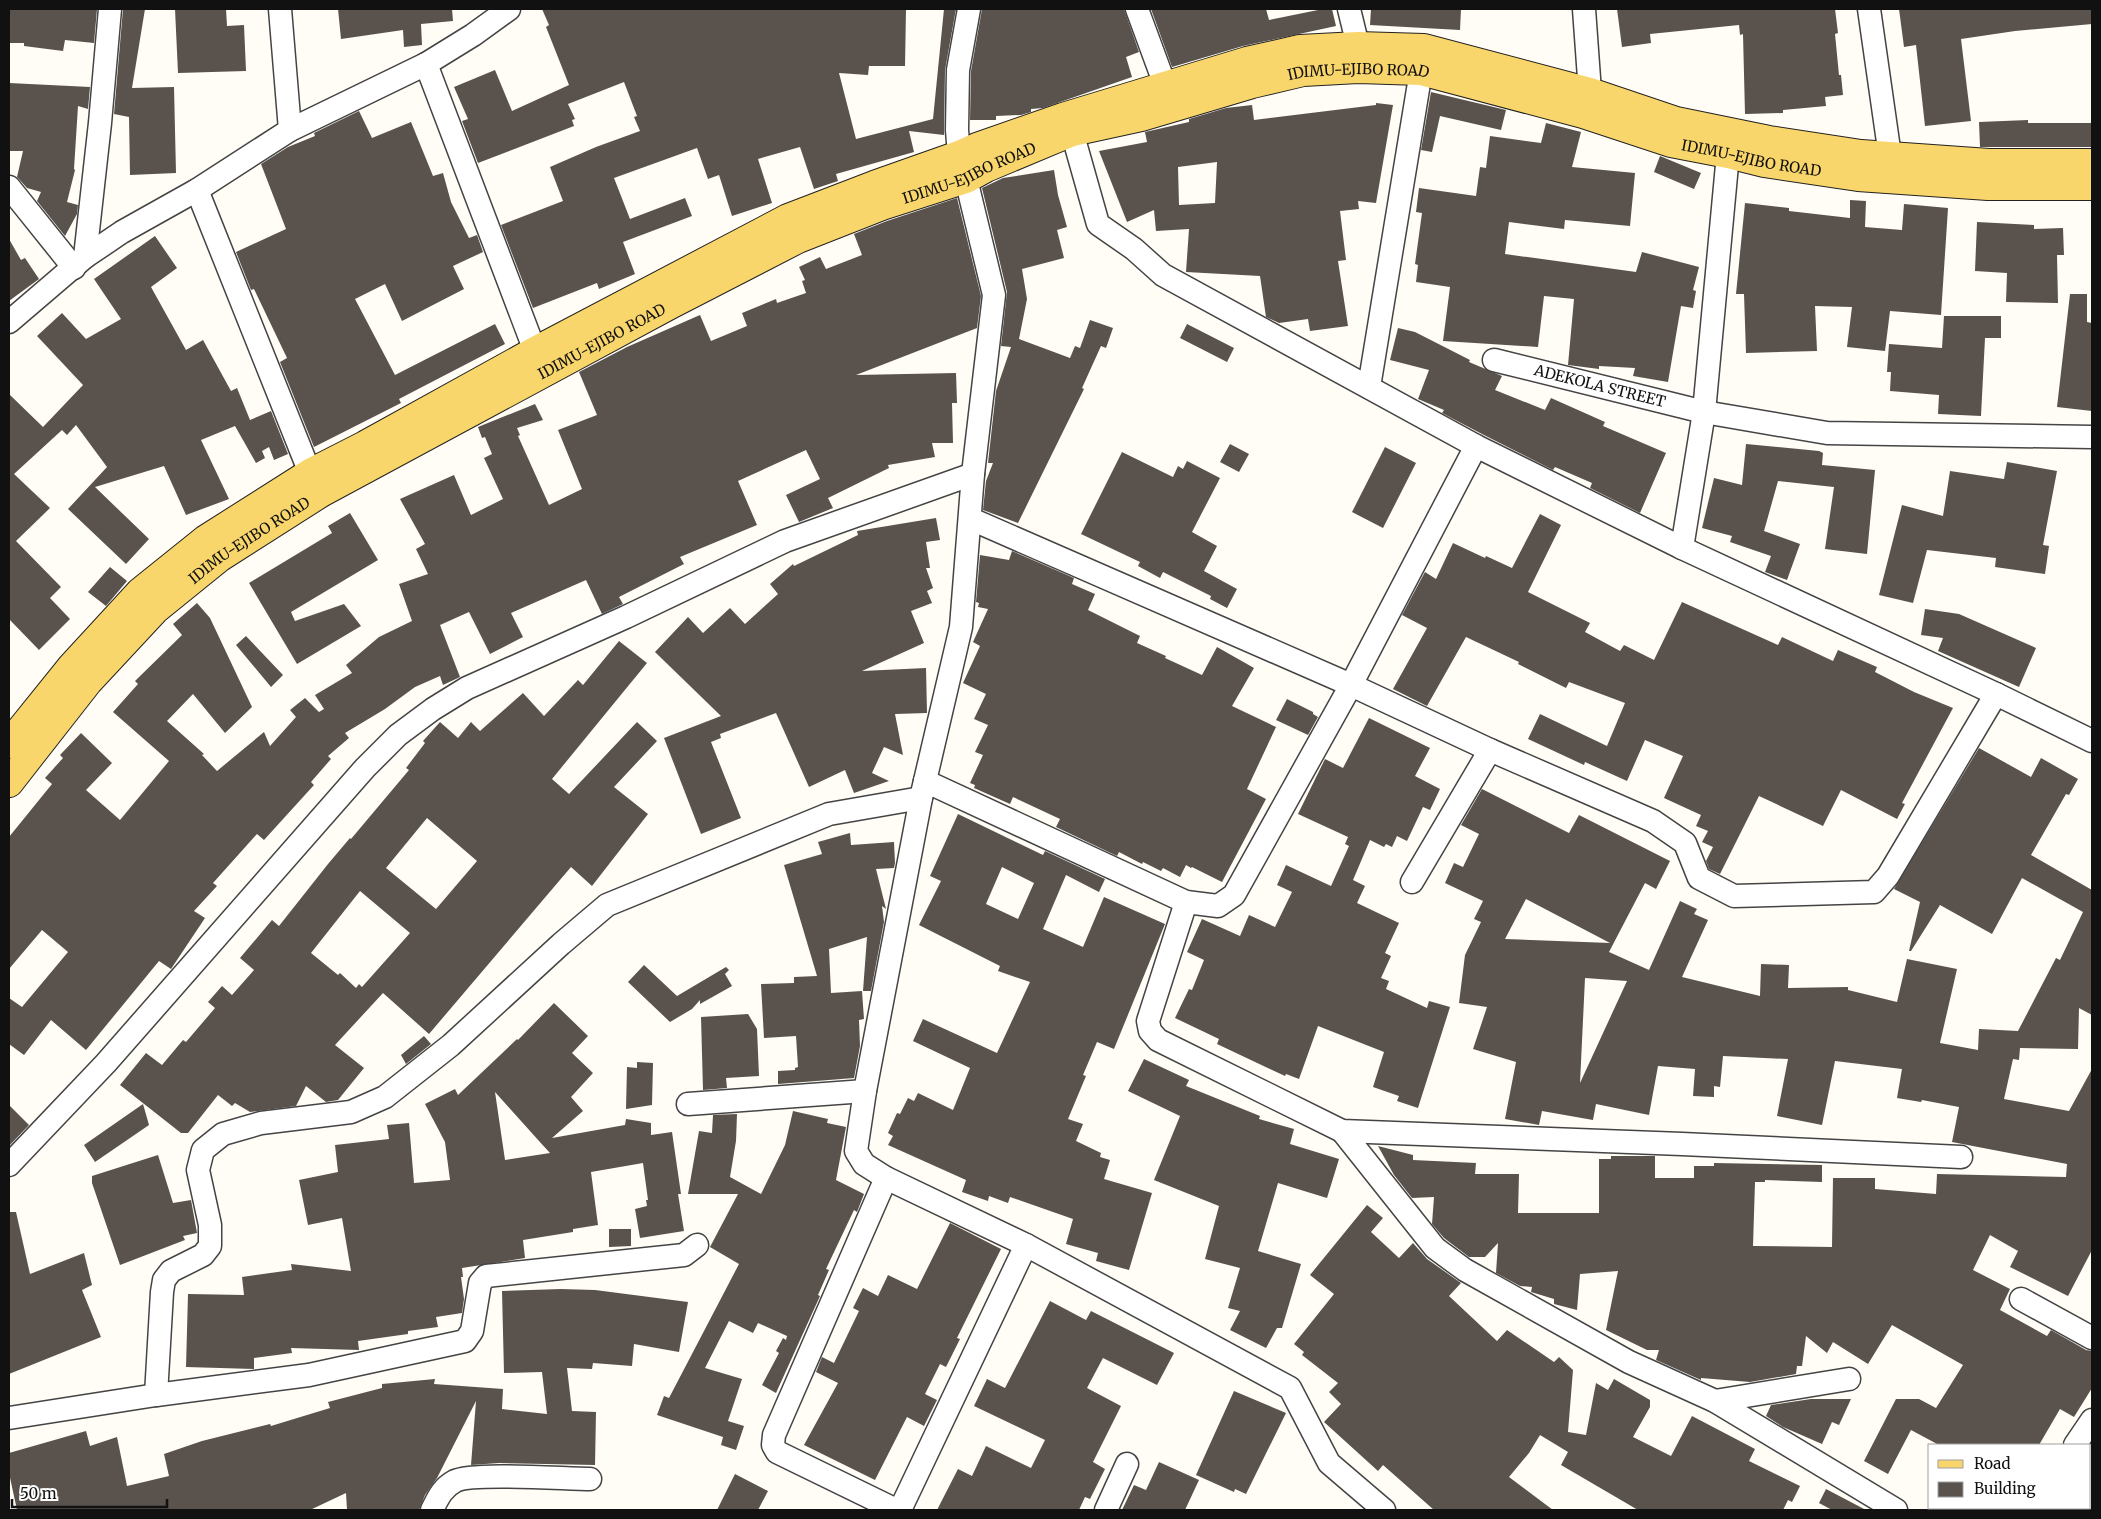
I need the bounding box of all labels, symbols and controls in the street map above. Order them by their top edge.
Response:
street label: IDIMU-EJIBO ROAD [1285,59,1432,84]
street label: IDIMU-EJIBO ROAD [1680,135,1823,180]
street label: IDIMU-EJIBO ROAD [900,138,1039,208]
street label: IDIMU-EJIBO ROAD [534,299,669,383]
street label: ADEKOLA STREET [1531,360,1668,411]
street label: IDIMU-EJIBO ROAD [185,493,313,588]
legend [1928,1444,2091,1509]
text: Road [1974,1454,2010,1473]
scale bar [12,1476,168,1508]
text: Building [1974,1479,2036,1498]
text: 50 m [20,1484,57,1503]

